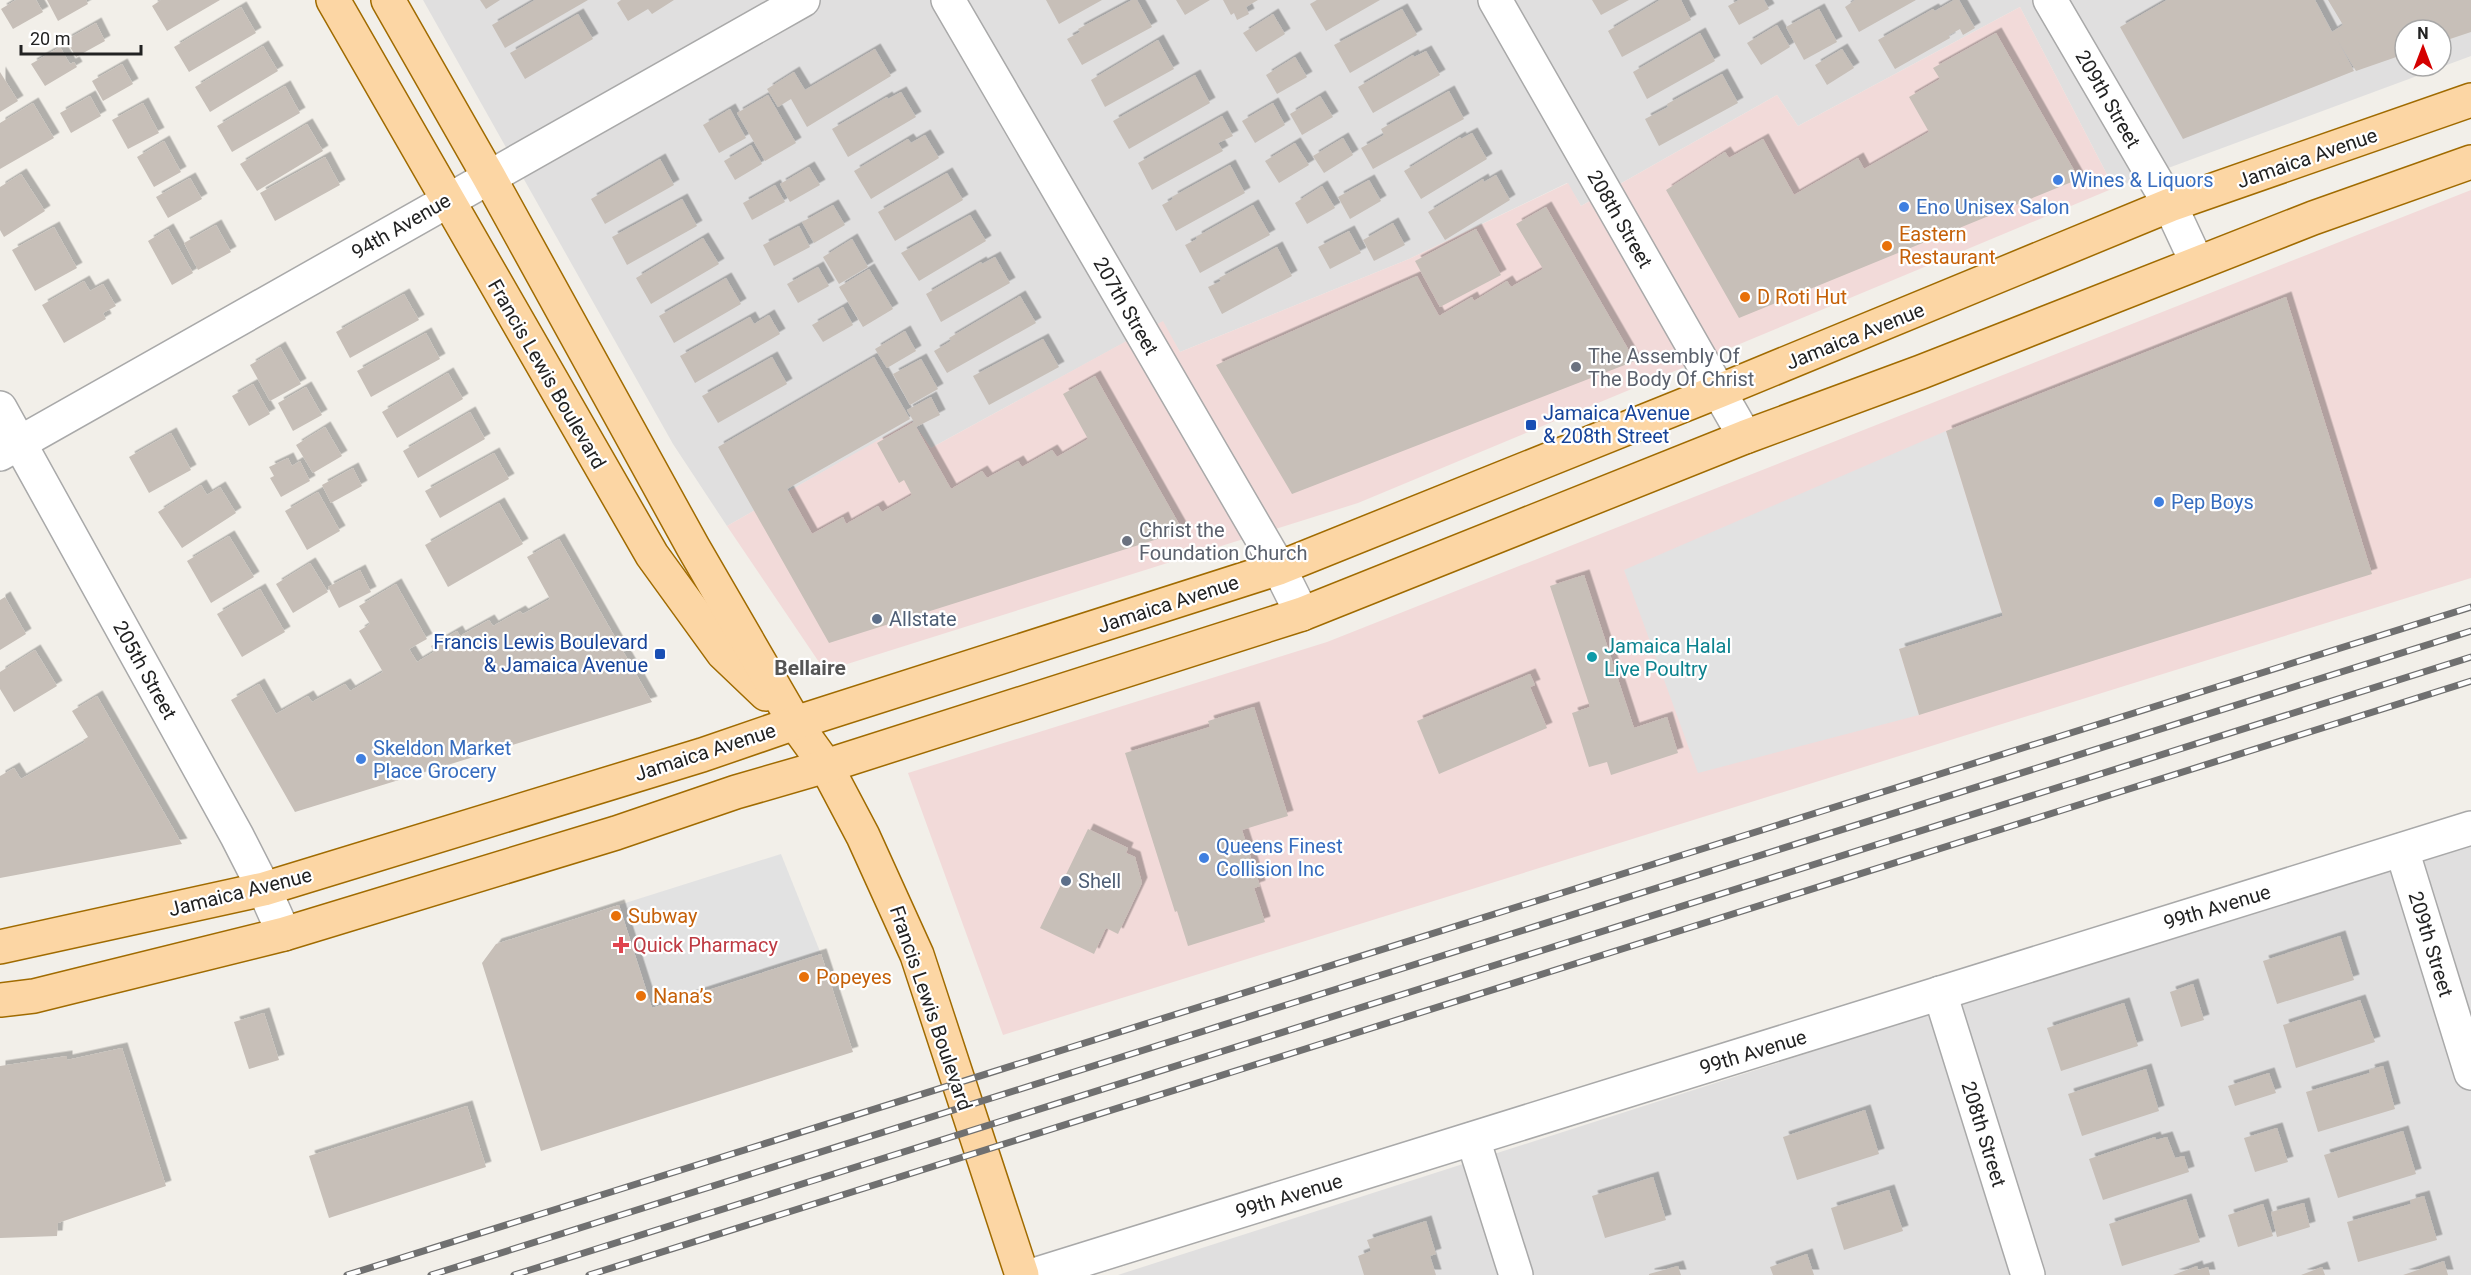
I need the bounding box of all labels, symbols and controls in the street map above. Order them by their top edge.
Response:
scale bar [21,18,141,56]
north arrow [2393,18,2453,78]
text: N [2417,24,2429,43]
text: 20 m [30,28,70,49]
street label: 209th Street [2070,46,2146,152]
street label: Jamaica Avenue [2234,123,2380,193]
street label: 208th Street [1582,166,1658,272]
place label: Wines & Liquors [2070,168,2213,192]
marker: Wines & Liquors [2051,173,2065,187]
street label: 94th Avenue [347,188,455,264]
place label: Eno Unisex Salon [1916,195,2070,219]
marker: Eno Unisex Salon [1897,200,1911,214]
place label: Eastern Restaurant [1899,222,1996,269]
marker: Eastern Restaurant [1880,239,1894,253]
street label: 207th Street [1088,253,1164,359]
street label: Francis Lewis Boulevard [483,275,611,473]
place label: D Roti Hut [1757,285,1847,309]
marker: D Roti Hut [1738,290,1752,304]
street label: Jamaica Avenue [1782,297,1928,375]
place label: The Assembly Of The Body Of Christ [1588,344,1754,391]
marker: The Assembly Of The Body Of Christ [1569,360,1583,374]
place label: Jamaica Avenue & 208th Street [1543,401,1690,448]
marker: Jamaica Avenue & 208th Street [1524,418,1538,432]
place label: Pep Boys [2171,490,2254,514]
marker: Pep Boys [2152,495,2166,509]
place label: Christ the Foundation Church [1139,518,1307,565]
marker: Christ the Foundation Church [1120,534,1134,548]
street label: Jamaica Avenue [1094,570,1242,638]
place label: Allstate [889,607,957,631]
marker: Allstate [870,612,884,626]
street label: 205th Street [108,617,182,723]
place label: Francis Lewis Boulevard & Jamaica Avenue [433,630,648,677]
place label: Jamaica Halal Live Poultry [1604,634,1731,681]
marker: Francis Lewis Boulevard & Jamaica Avenue [653,647,667,661]
marker: Jamaica Halal Live Poultry [1585,650,1599,664]
district label: Bellaire [774,656,846,680]
street label: Jamaica Avenue [631,718,779,786]
place label: Skeldon Market Place Grocery [373,736,511,783]
marker: Skeldon Market Place Grocery [354,752,368,766]
place label: Queens Finest Collision Inc [1216,834,1343,881]
marker: Queens Finest Collision Inc [1197,851,1211,865]
street label: Jamaica Avenue [166,863,314,921]
place label: Shell [1078,869,1121,893]
marker: Shell [1059,874,1073,888]
street label: 99th Avenue [2161,879,2273,935]
street label: 209th Street [2404,888,2458,1000]
street label: Francis Lewis Boulevard [885,903,977,1113]
place label: Subway [628,904,698,928]
marker: Subway [609,909,623,923]
place label: Quick Pharmacy [633,933,778,957]
marker: Quick Pharmacy [614,938,628,952]
place label: Popeyes [816,965,892,989]
marker: Popeyes [797,970,811,984]
place label: Nana’s [653,984,713,1008]
marker: Nana’s [634,989,648,1003]
street label: 99th Avenue [1697,1024,1809,1080]
street label: 208th Street [1957,1078,2011,1190]
street label: 99th Avenue [1233,1168,1345,1224]

